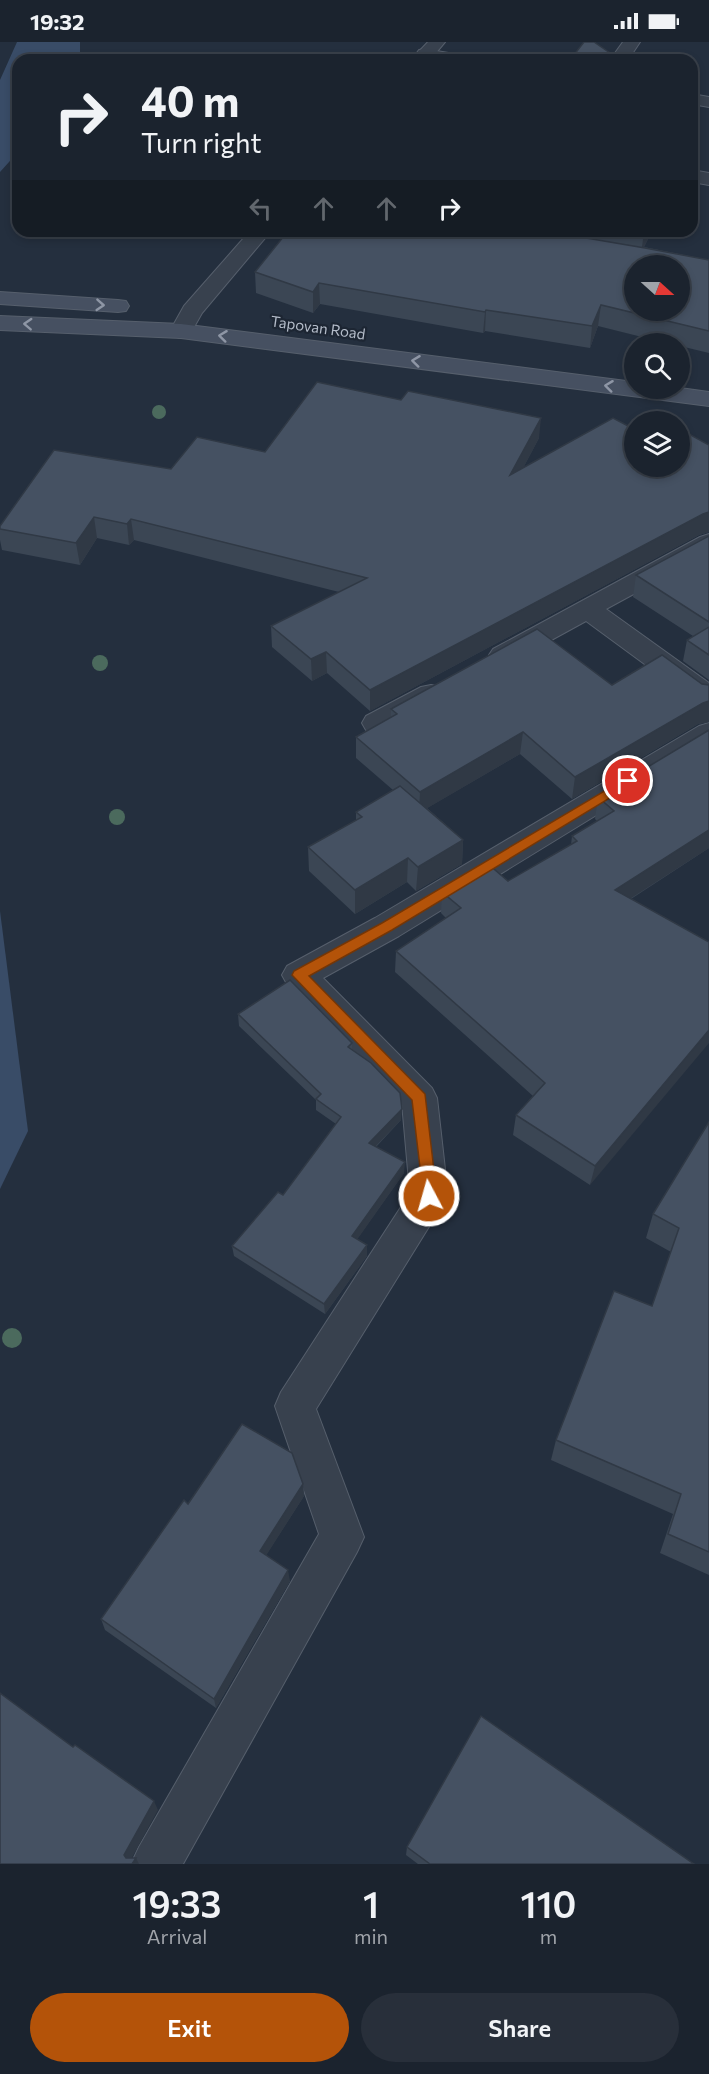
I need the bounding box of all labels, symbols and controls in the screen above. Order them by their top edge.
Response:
text: 19:32 [30,8,85,35]
text: 40 m [141,74,239,126]
icon: right [42,78,120,156]
text: Turn right [141,126,261,159]
icon: left [244,192,277,225]
icon: ahead [307,192,340,225]
icon: ahead [370,192,403,225]
icon: right [433,192,466,225]
north arrow [624,255,690,321]
map controls [624,255,690,477]
one-way arrow [96,298,105,311]
street label: Tapovan Road [270,311,367,343]
one-way arrow [24,317,33,330]
one-way arrow [218,331,227,343]
button: search [624,333,690,399]
one-way arrow [411,356,421,368]
one-way arrow [605,380,614,393]
button: layers [624,411,690,477]
pin [602,755,653,806]
icon: arrive [611,764,644,797]
position arrow [397,1164,461,1228]
text: 19:33 [133,1881,221,1925]
text: 1 [363,1881,379,1925]
text: 110 [521,1881,576,1925]
text: Arrival [147,1924,207,1948]
text: min [354,1924,388,1948]
text: m [540,1924,557,1948]
button: Exit [30,1993,349,2062]
button: Share [361,1993,679,2062]

